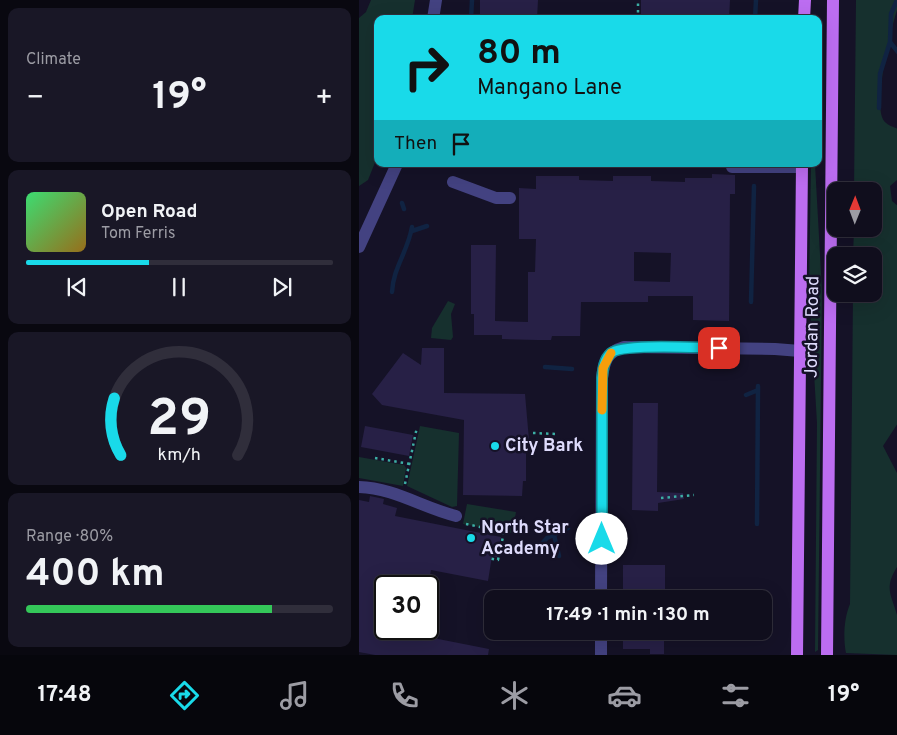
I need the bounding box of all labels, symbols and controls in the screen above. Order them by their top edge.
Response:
text: 80 m [477,32,561,76]
icon: right [394,35,459,100]
text: Climate [26,50,81,70]
text: 19° [152,74,207,123]
text: Mangano Lane [477,75,622,102]
text: − [26,81,44,117]
text: + [315,81,333,117]
icon: arrive [447,130,475,158]
text: Then [394,132,437,156]
north arrow [827,182,881,238]
map controls [827,182,882,302]
text: Open Road [101,200,197,224]
text: Tom Ferris [101,224,175,244]
button: layers [827,247,882,302]
icon: previous [63,273,91,301]
icon: pause [165,273,193,301]
icon: next [268,273,296,301]
street label: Jordan Road [801,276,825,378]
pin [698,327,740,369]
icon: arrive [705,334,733,362]
text: 29 [148,388,211,454]
place label: City Bark [505,435,583,458]
marker: City Bark [489,440,501,452]
text: km/h [158,444,201,467]
position arrow [575,512,627,564]
place label: North Star Academy [481,517,569,561]
text: Range · 80% [26,527,113,547]
marker: North Star Academy [465,532,477,544]
text: 400 km [26,551,165,600]
speed limit sign: 30 [374,575,439,640]
text: 17:49 · 1 min · 130 m [546,603,710,627]
icon: directions [167,678,202,713]
icon: music [277,678,312,713]
icon: phone [387,678,422,713]
icon: climate [497,678,532,713]
icon: car [607,678,642,713]
icon: filters [718,678,753,713]
text: 17:48 [38,682,92,709]
text: 19° [828,682,859,709]

